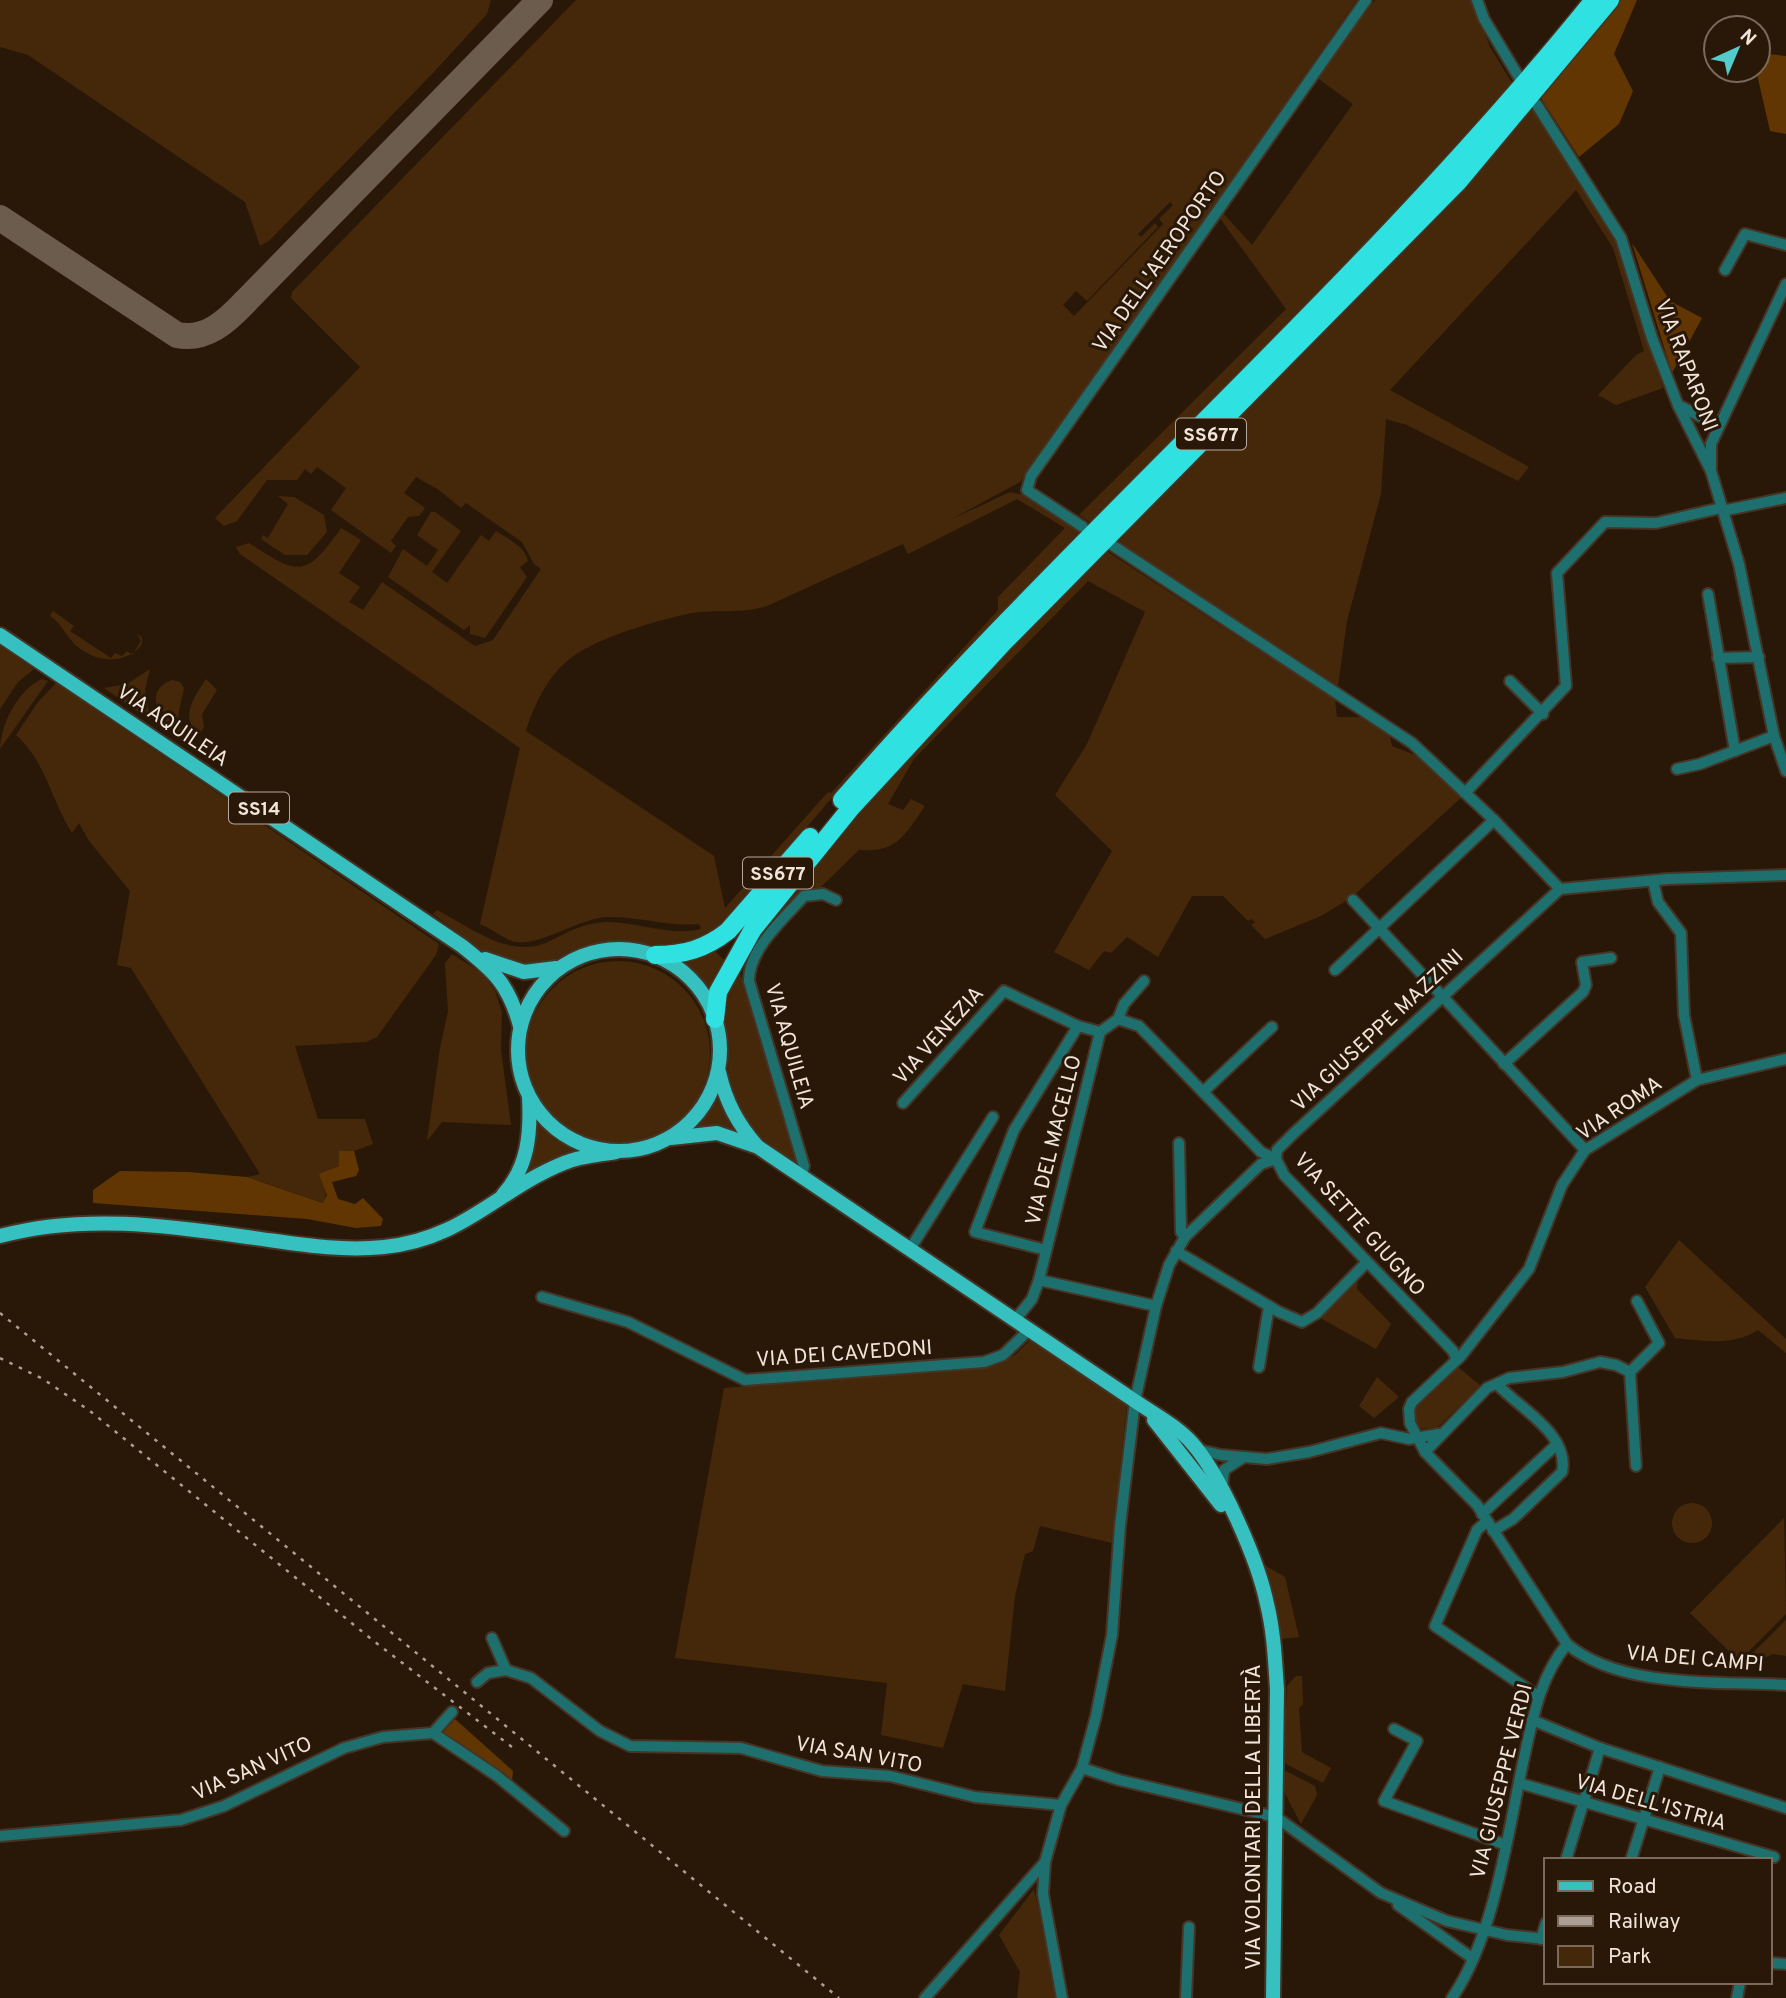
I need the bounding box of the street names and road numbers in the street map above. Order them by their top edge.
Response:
street label: VIA DELL'AEROPORTO [1087,166,1233,358]
street label: VIA RAPARONI [1648,296,1723,436]
road number: SS677 [1176,418,1246,449]
street label: VIA AQUILEIA [111,679,233,774]
road number: SS14 [229,792,289,824]
road number: SS677 [743,858,813,888]
street label: VIA GIUSEPPE MAZZINI [1286,944,1470,1118]
street label: VIA AQUILEIA [758,980,819,1112]
street label: VIA VENEZIA [888,981,990,1091]
street label: VIA DEL MACELLO [1020,1052,1089,1228]
street label: VIA ROMA [1572,1071,1668,1148]
street label: VIA SETTE GIUGNO [1287,1148,1431,1302]
street label: VIA DEI CAVEDONI [755,1335,933,1374]
street label: VIA DEI CAMPI [1625,1640,1765,1679]
street label: VIA VOLONTARI DELLA LIBERTÀ [1240,1664,1268,1970]
street label: VIA GIUSEPPE VERDI [1465,1681,1540,1882]
street label: VIA SAN VITO [188,1731,317,1808]
street label: VIA SAN VITO [793,1731,924,1780]
street label: VIA DELL'ISTRIA [1572,1769,1729,1838]

